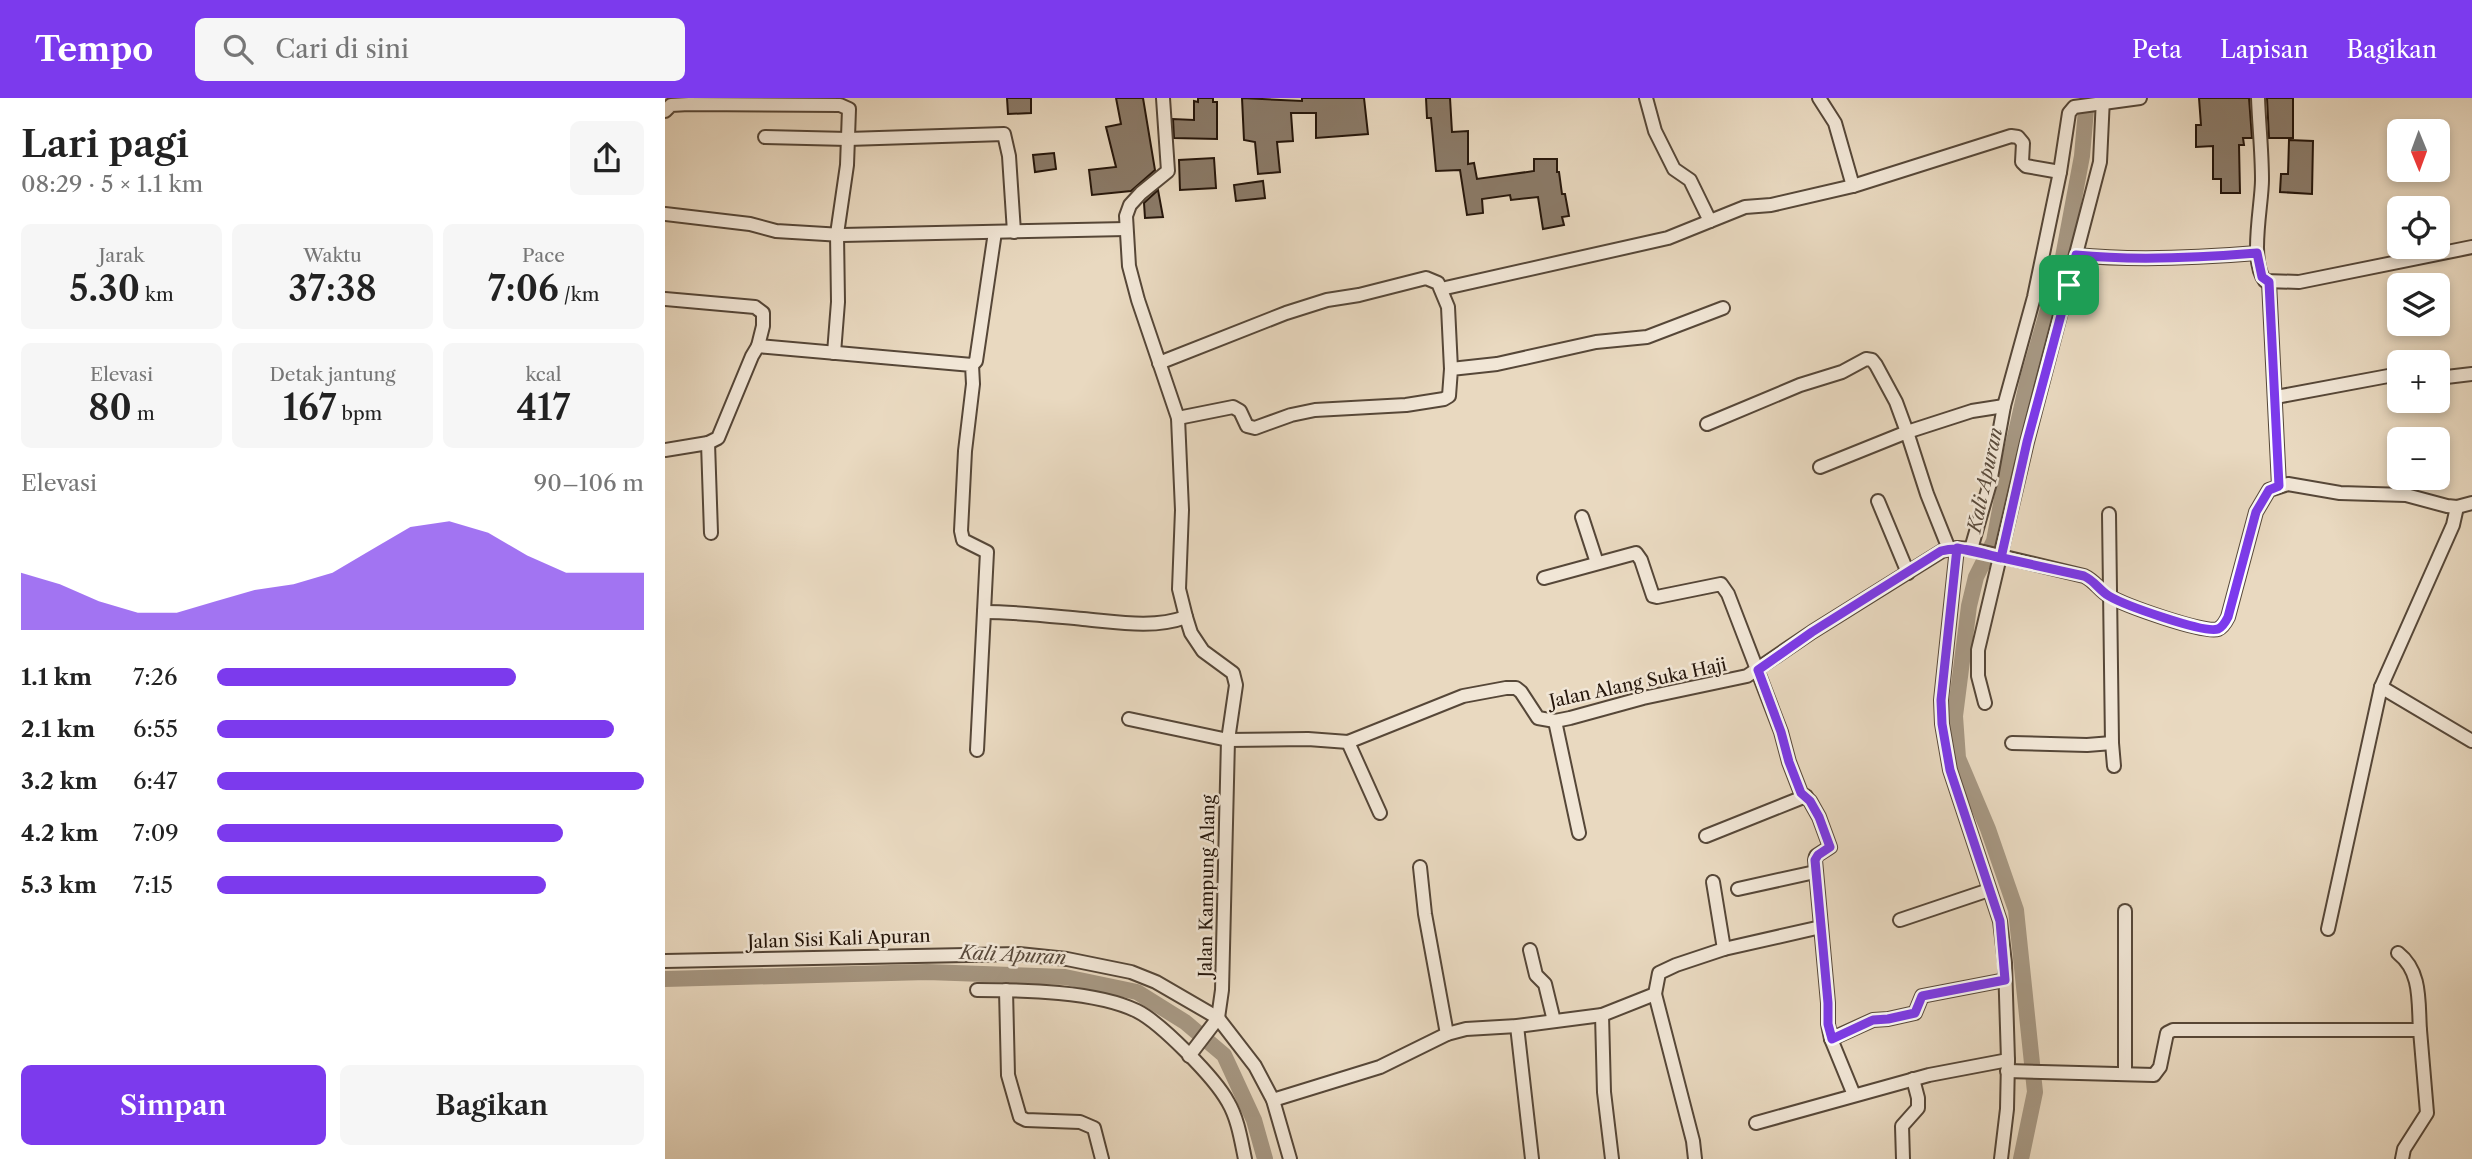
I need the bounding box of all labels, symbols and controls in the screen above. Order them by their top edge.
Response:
search box [195,18,685,81]
text: Tempo [35,29,153,70]
icon: search [219,30,257,68]
text: Cari di sini [275,33,409,65]
text: Peta [2132,35,2182,64]
text: Lapisan [2220,35,2309,64]
text: Bagikan [2347,35,2437,64]
north arrow [2387,119,2450,182]
map controls [2387,119,2450,490]
text: Lari pagi [21,120,189,167]
button: share [570,121,644,195]
text: 08:29 · 5 × 1.1 km [21,170,203,198]
button: locate [2387,196,2450,259]
text: Jarak [99,244,144,267]
text: Waktu [303,244,362,267]
text: Pace [522,244,565,267]
pin [2039,255,2099,315]
icon: arrive [2050,266,2088,304]
text: 5.30 [69,267,140,310]
text: 37:38 [288,267,377,310]
text: 7:06 [488,267,559,310]
button: layers [2387,273,2450,336]
text: km [140,283,174,306]
text: /km [559,283,599,306]
button: + [2387,350,2450,413]
text: Elevasi [90,363,153,386]
text: Detak jantung [269,363,396,386]
text: kcal [526,363,561,386]
text: 80 [88,386,132,429]
text: 167 [283,386,336,429]
text: 417 [517,386,570,429]
text: m [132,402,155,425]
text: bpm [336,402,382,425]
water label: Kali Apuran [1962,426,2007,536]
button: − [2387,427,2450,490]
text: Elevasi [21,469,97,497]
text: 90–106 m [534,469,644,497]
street label: Jalan Alang Suka Haji [1544,653,1729,713]
text: 1.1 km [21,663,92,691]
text: 7:26 [133,663,177,691]
text: 2.1 km [21,715,95,743]
text: 6:55 [133,715,178,743]
text: 3.2 km [21,767,98,795]
text: 6:47 [133,767,178,795]
street label: Jalan Kampung Alang [1194,794,1220,981]
text: 4.2 km [21,819,98,847]
text: 7:09 [133,819,179,847]
text: 5.3 km [21,871,97,899]
text: 7:15 [133,871,173,899]
street label: Jalan Sisi Kali Apuran [744,925,931,953]
water label: Kali Apuran [957,941,1067,969]
button: Simpan [21,1065,326,1145]
button: Bagikan [340,1065,644,1145]

